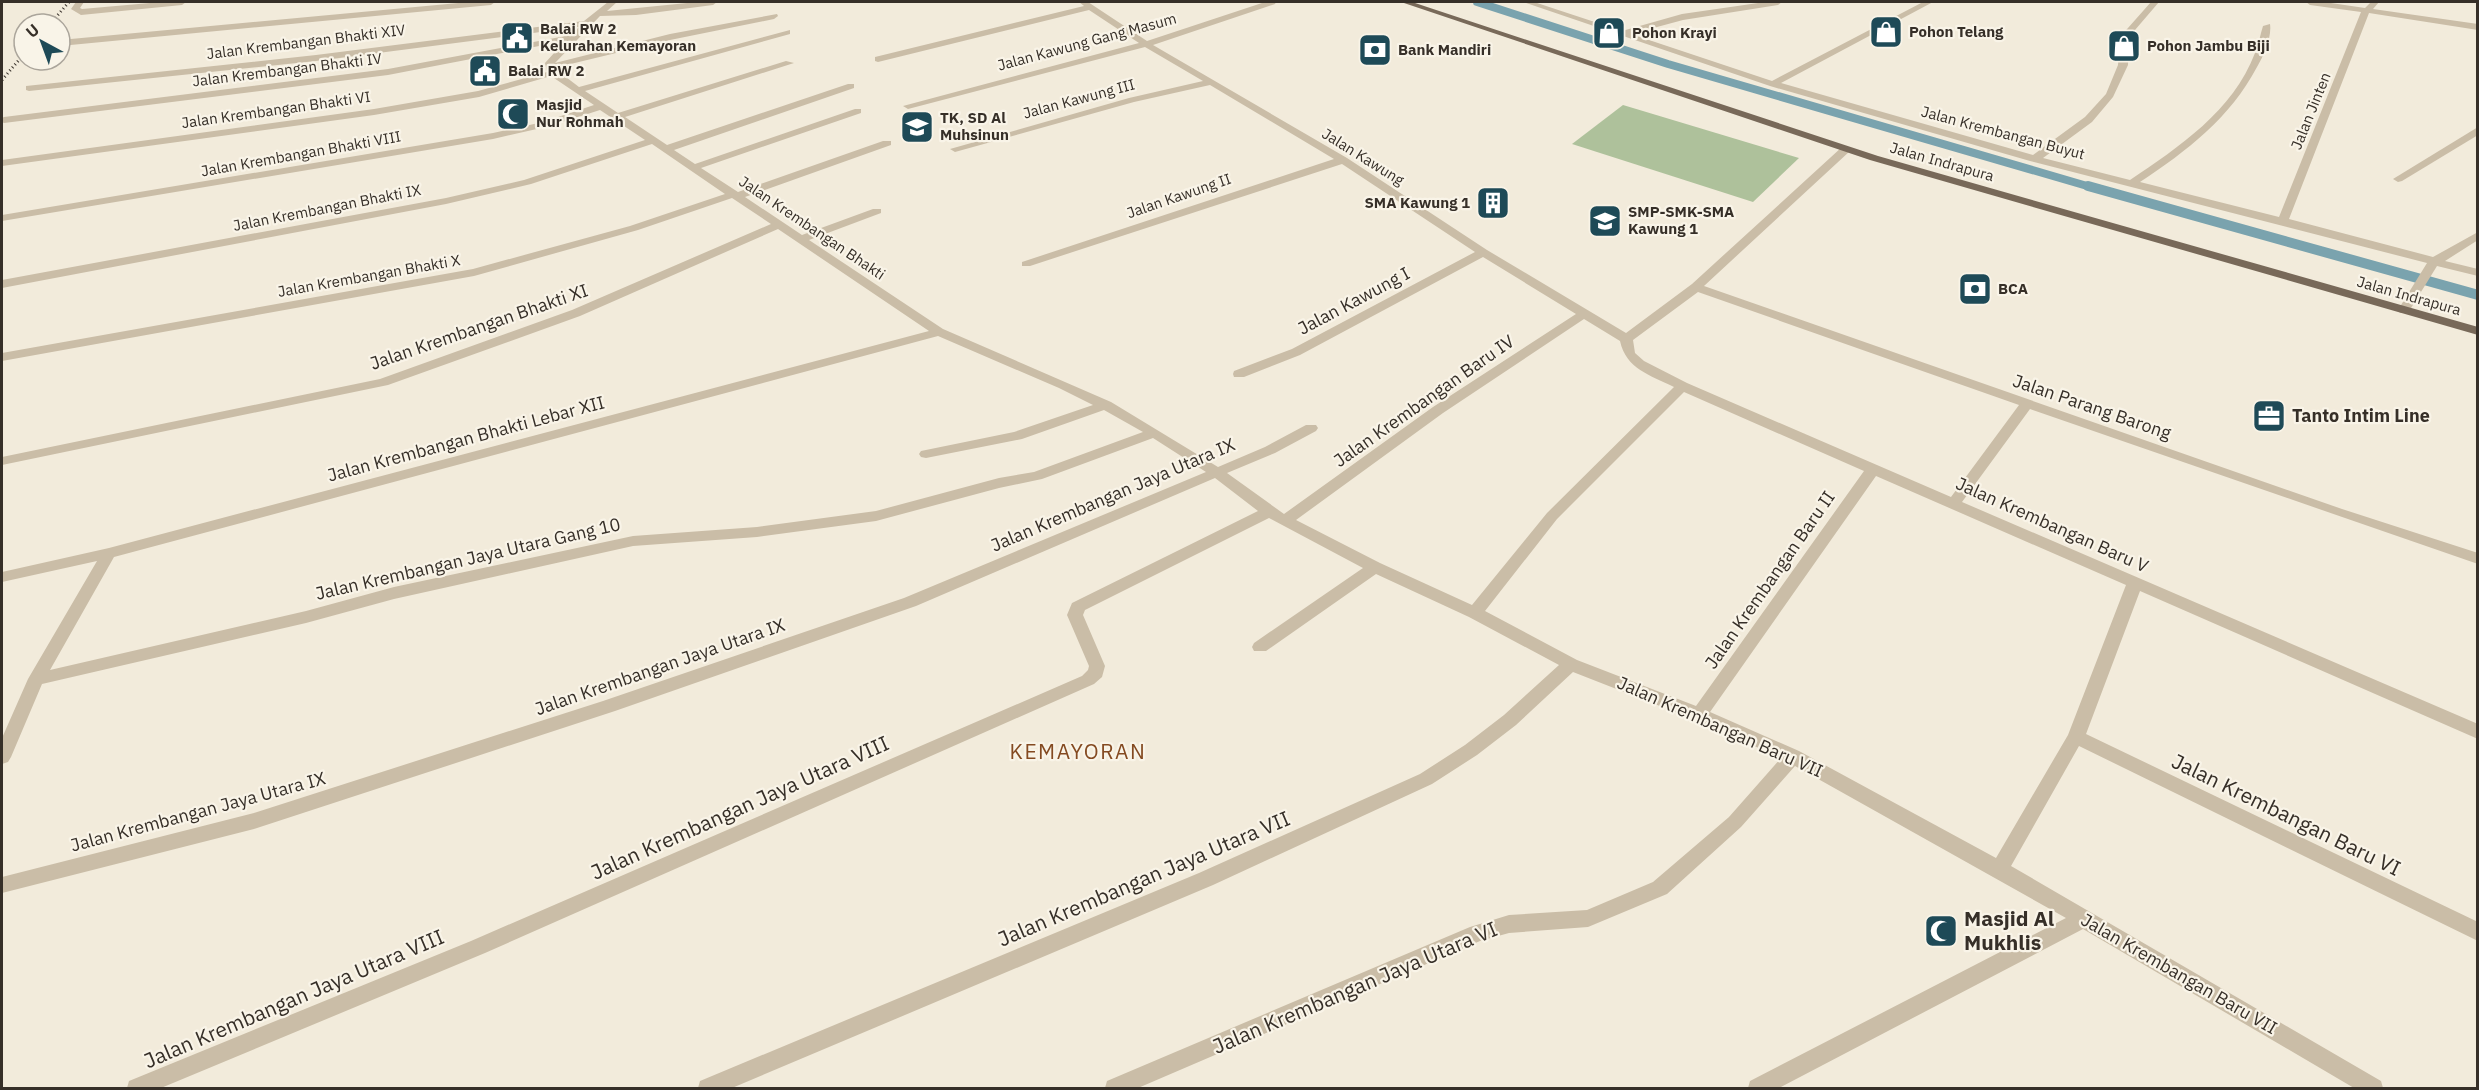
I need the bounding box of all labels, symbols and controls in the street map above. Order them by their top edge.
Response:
street label: Jalan Kawung Gang Masum [995,8,1178,75]
north arrow [12,12,72,72]
shop icon: Pohon Telang [1868,14,1904,50]
shop icon: Pohon Krayi [1591,15,1627,51]
text: U [21,19,43,42]
place label: Balai RW 2 Kelurahan Kemayoran [540,19,696,55]
street label: Jalan Krembangan Bhakti XIV [205,20,406,63]
public building icon: Balai RW 2 Kelurahan Kemayoran [499,20,535,56]
place label: Pohon Telang [1909,22,2004,41]
place label: Pohon Krayi [1632,23,1717,42]
shop icon: Pohon Jambu Biji [2106,28,2142,64]
bank icon: Bank Mandiri [1357,32,1393,68]
place label: Pohon Jambu Biji [2147,36,2270,55]
place label: Bank Mandiri [1398,40,1491,59]
street label: Jalan Krembangan Bhakti IV [191,48,383,91]
public building icon: Balai RW 2 [467,53,503,89]
place label: Balai RW 2 [508,61,585,80]
street label: Jalan Jinten [2286,69,2335,152]
street label: Jalan Kawung III [1021,74,1137,123]
street label: Jalan Krembangan Bhakti VI [180,87,372,132]
place label: Masjid Nur Rohmah [536,95,624,131]
mosque icon: Masjid Nur Rohmah [495,96,531,132]
street label: Jalan Krembangan Buyut [1919,102,2087,164]
place label: TK, SD Al Muhsinun [940,108,1009,144]
school or university icon: TK, SD Al Muhsinun [899,109,935,145]
street label: Jalan Kawung [1319,124,1408,189]
street label: Jalan Krembangan Bhakti VIII [199,127,402,180]
street label: Jalan Indrapura [1888,138,1996,185]
street label: Jalan Kawung II [1124,169,1234,222]
street label: Jalan Krembangan Bhakti [736,172,889,284]
street label: Jalan Krembangan Bhakti IX [231,180,422,235]
building icon: SMA Kawung 1 [1475,185,1511,221]
place label: SMA Kawung 1 [1364,193,1470,212]
place label: SMP-SMK-SMA Kawung 1 [1628,202,1734,238]
school or university icon: SMP-SMK-SMA Kawung 1 [1587,203,1623,239]
street label: Jalan Krembangan Bhakti X [276,250,462,301]
street label: Jalan Kawung I [1294,261,1414,340]
bank icon: BCA [1957,271,1993,307]
street label: Jalan Indrapura [2355,272,2463,319]
street label: Jalan Krembangan Bhakti XI [367,278,591,375]
place label: BCA [1998,279,2028,298]
street label: Jalan Krembangan Baru IV [1329,329,1519,472]
street label: Jalan Parang Barong [2010,369,2175,445]
street label: Jalan Krembangan Bhakti Lebar XII [325,390,607,487]
office icon: Tanto Intim Line [2251,398,2287,434]
place label: Tanto Intim Line [2292,404,2430,427]
street label: Jalan Krembangan Jaya Utara IX [987,433,1238,557]
street label: Jalan Krembangan Baru V [1952,472,2152,577]
street label: Jalan Krembangan Baru II [1699,486,1840,673]
street label: Jalan Krembangan Jaya Utara Gang 10 [313,512,623,605]
street label: Jalan Krembangan Jaya Utara IX [532,613,788,720]
street label: Jalan Krembangan Baru VII [1614,671,1827,782]
street label: Jalan Krembangan Jaya Utara VIII [586,729,893,886]
district label: KEMAYORAN [1010,737,1146,765]
street label: Jalan Krembangan Baru VI [2167,746,2406,882]
street label: Jalan Krembangan Jaya Utara IX [68,766,328,857]
street label: Jalan Krembangan Jaya Utara VII [993,804,1294,953]
place label: Masjid Al Mukhlis [1964,904,2054,956]
street label: Jalan Krembangan Baru VII [2077,908,2281,1039]
mosque icon: Masjid Al Mukhlis [1923,913,1959,949]
street label: Jalan Krembangan Jaya Utara VI [1208,914,1501,1060]
street label: Jalan Krembangan Jaya Utara VIII [139,922,448,1074]

